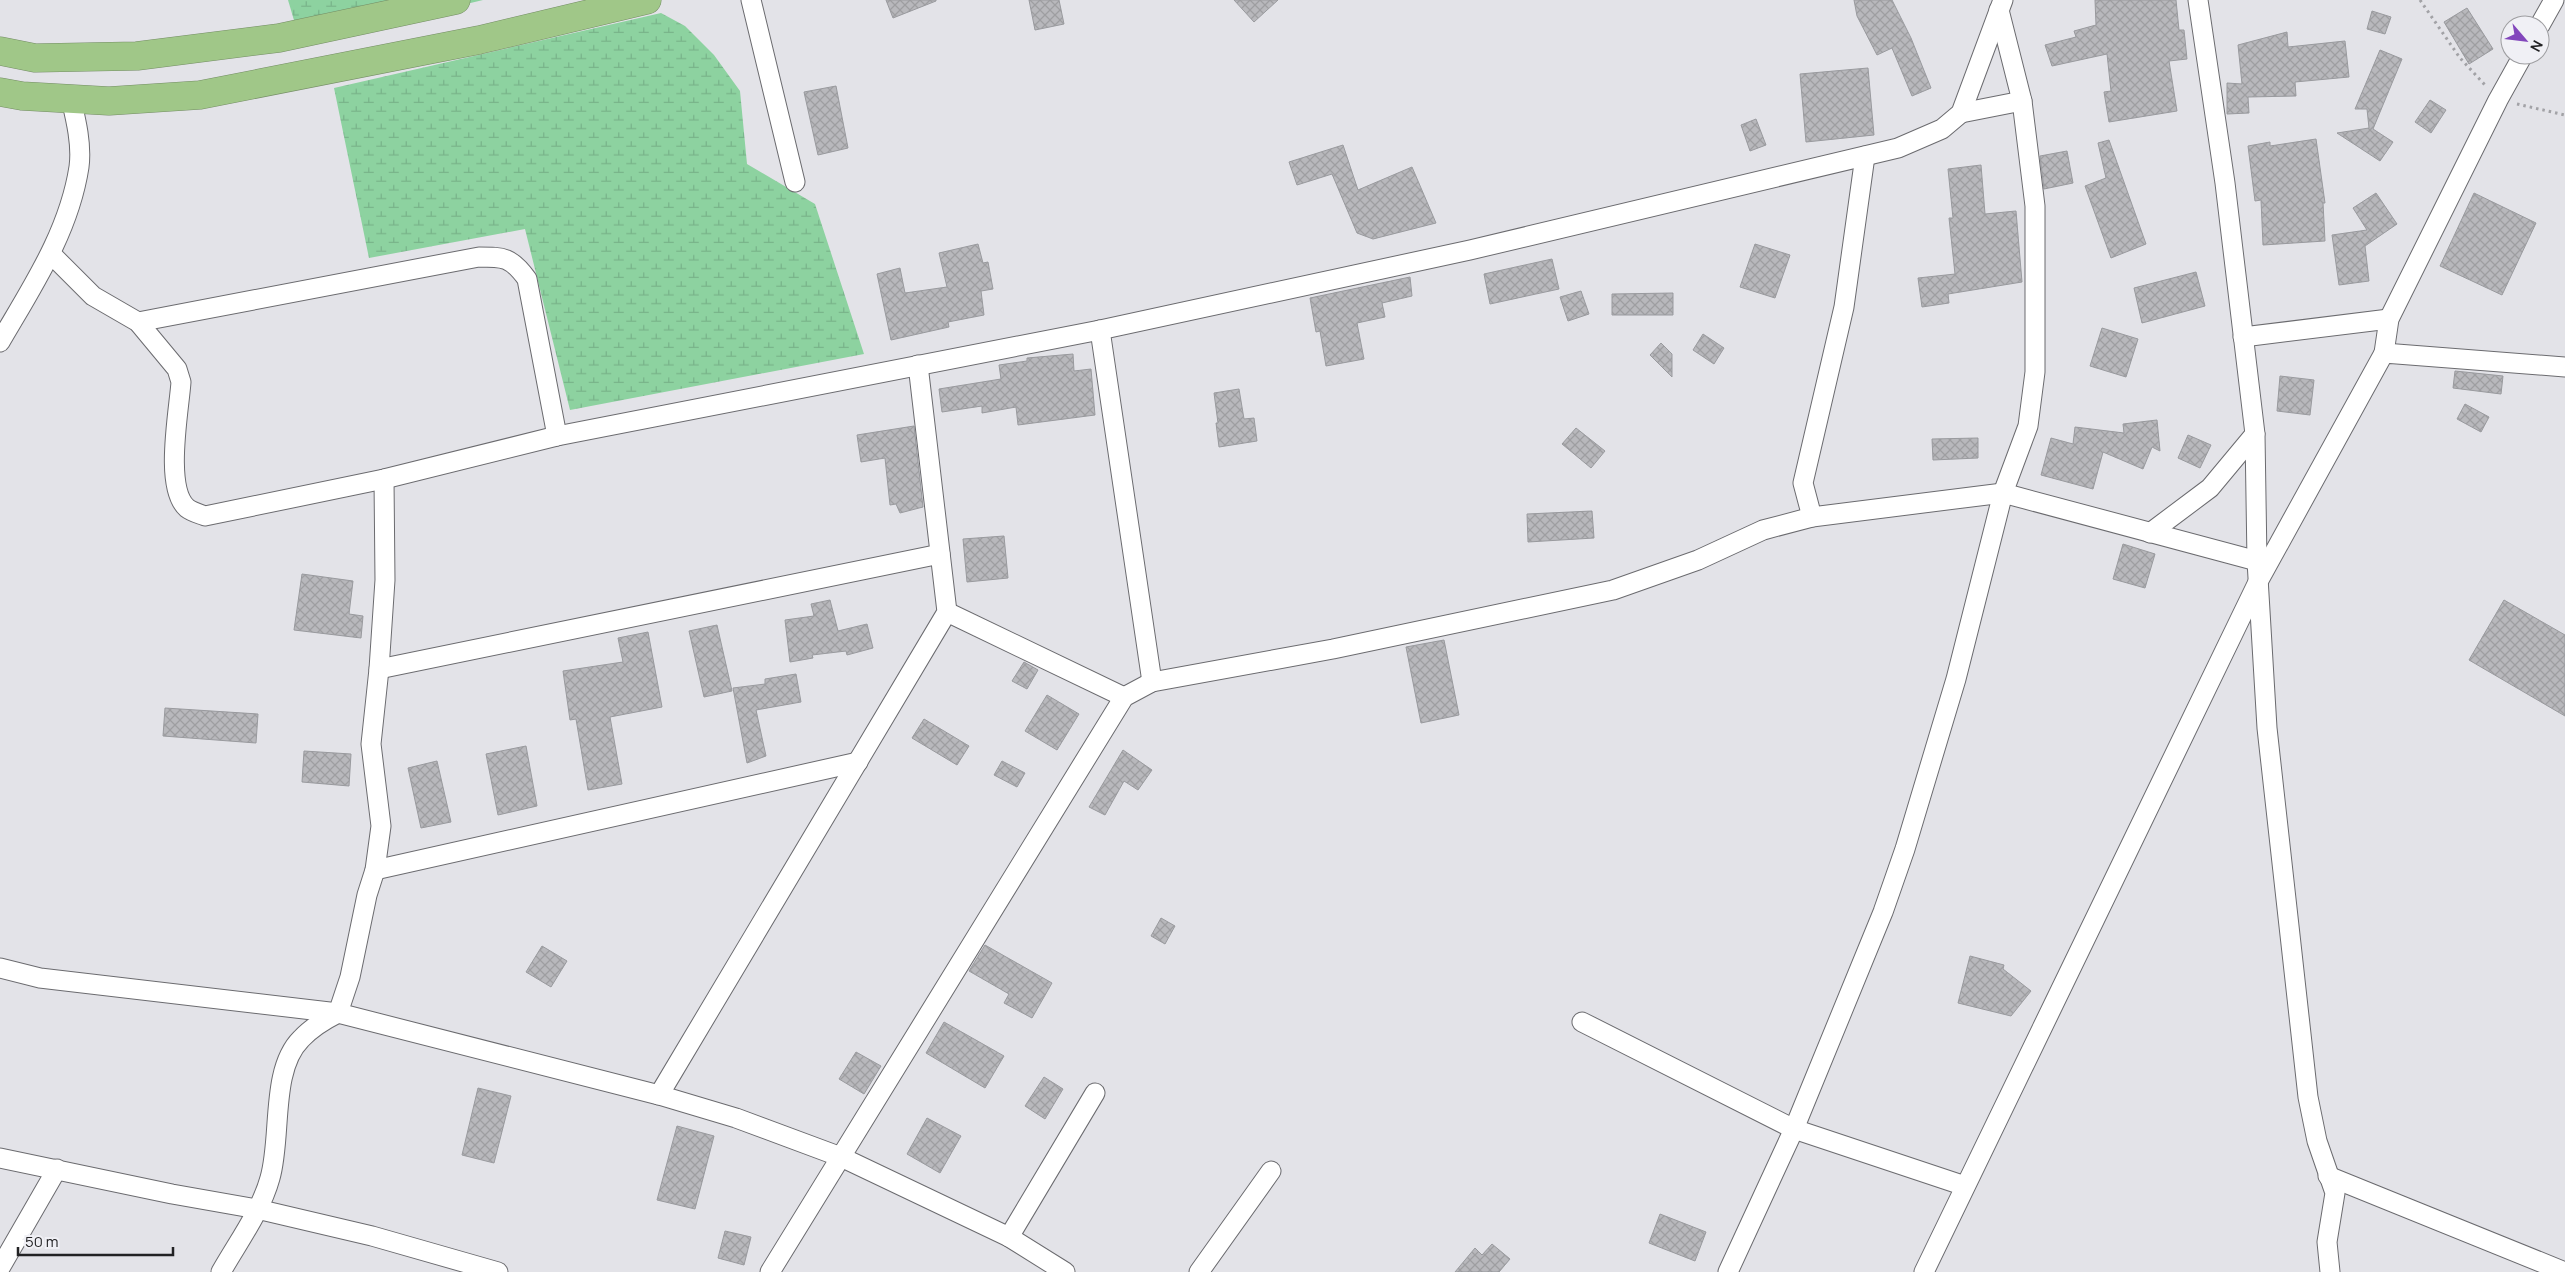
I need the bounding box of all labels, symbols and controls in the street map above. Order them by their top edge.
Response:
north arrow [2500,15,2550,65]
text: N [2526,37,2548,55]
scale bar [18,1224,172,1256]
text: 50 m [25,1231,59,1252]

